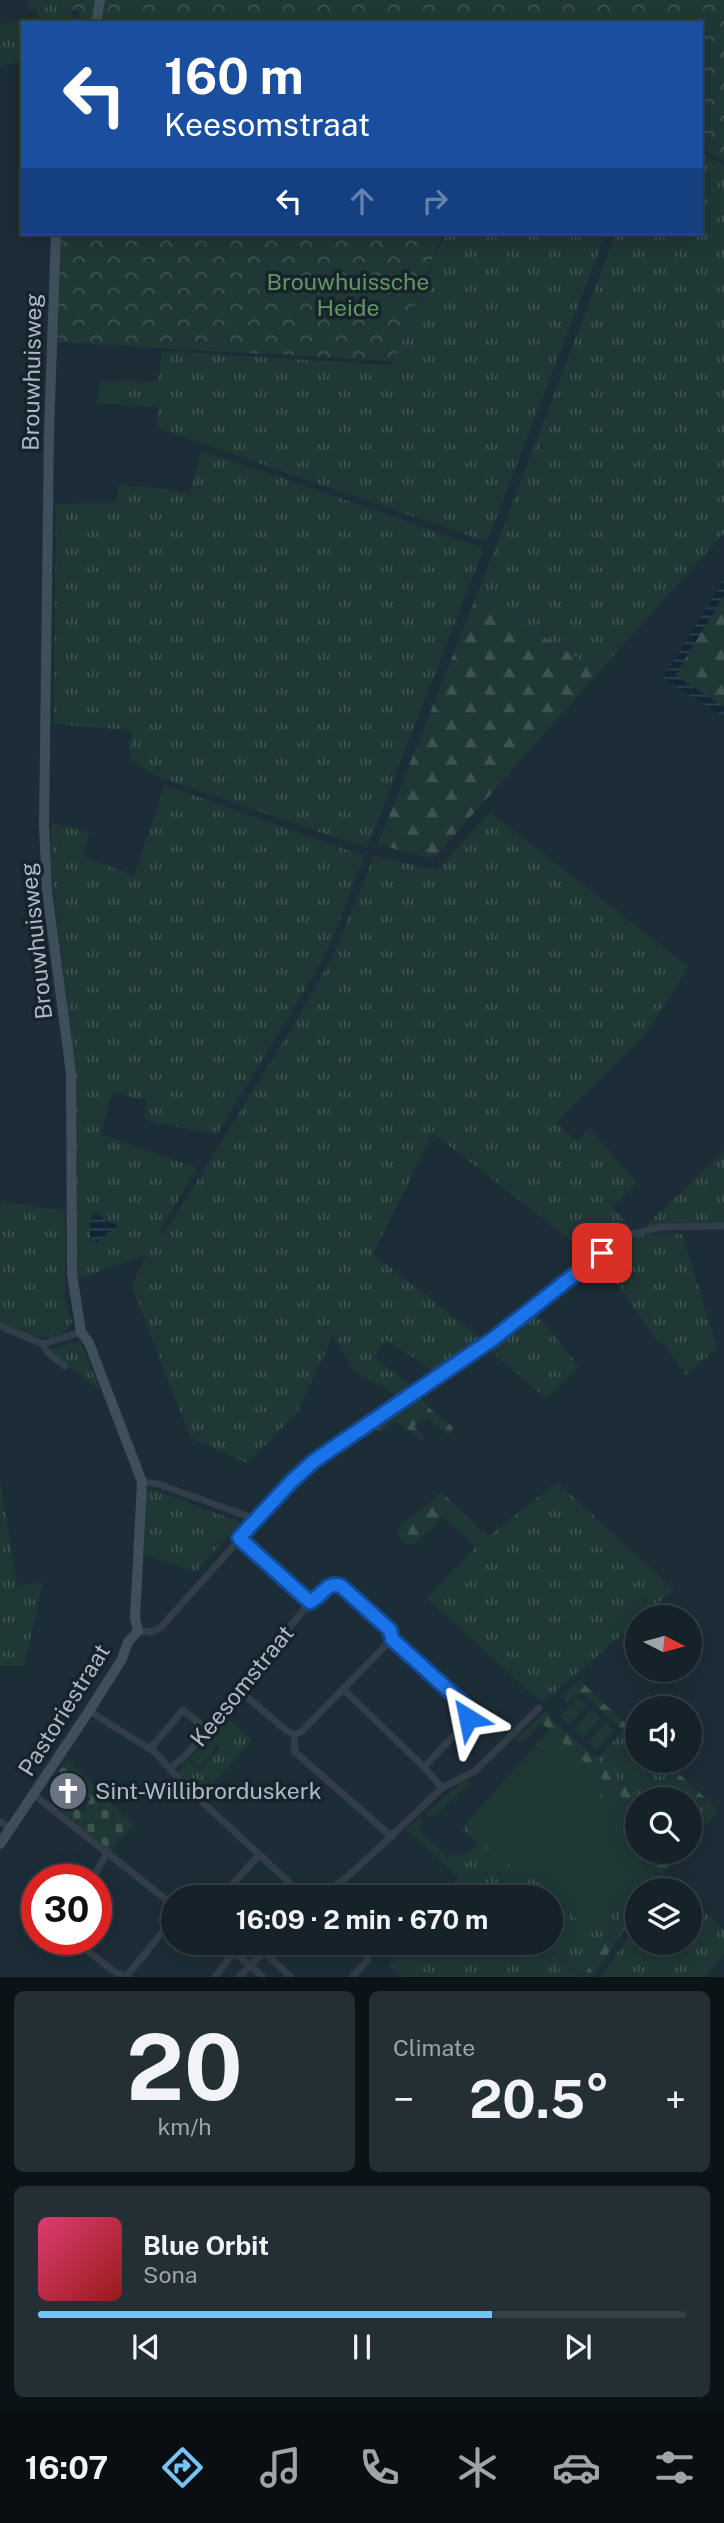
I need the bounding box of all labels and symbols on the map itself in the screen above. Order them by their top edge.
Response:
park label: Brouwhuissche Heide [267,268,429,321]
street label: Brouwhuisweg [17,293,46,451]
street label: Brouwhuisweg [14,861,57,1021]
pin [572,1223,632,1283]
north arrow [625,1605,702,1682]
street label: Keesomstraat [184,1620,299,1752]
street label: Pastoriestraat [12,1639,115,1781]
position arrow [431,1681,505,1755]
church icon: Sint-Willibrorduskerk [47,1770,89,1812]
place label: Sint-Willibrorduskerk [95,1777,322,1804]
speed limit sign: 30 [21,1864,112,1955]

